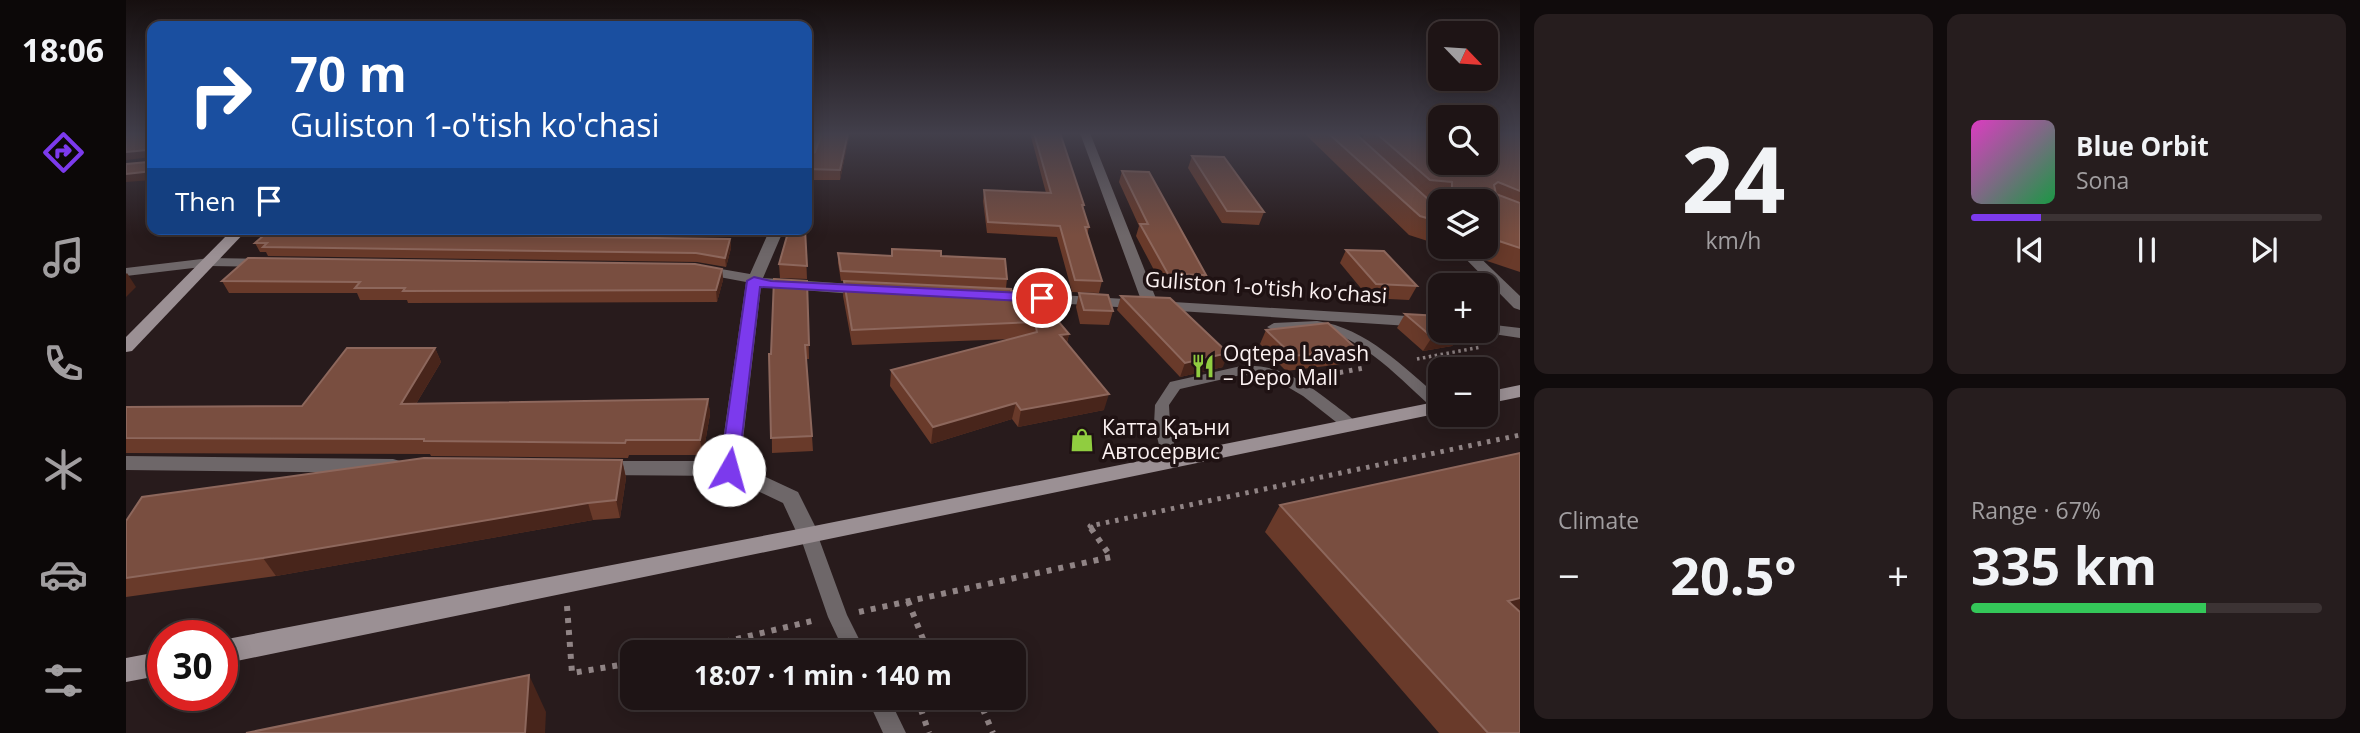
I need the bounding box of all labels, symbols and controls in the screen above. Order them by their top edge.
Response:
north arrow [1428,21,1498,91]
map controls [1428,21,1498,427]
text: 18:06 [22,28,104,71]
text: 70 m [290,40,407,106]
icon: right [175,49,266,140]
text: Guliston 1-o'tish ko'chasi [290,103,660,146]
button: search [1428,105,1498,175]
text: 24 [1681,116,1786,240]
icon: directions [39,128,88,177]
text: Blue Orbit [2076,128,2209,164]
text: Sona [2076,164,2129,196]
icon: arrive [250,182,288,220]
text: Then [175,183,236,219]
button: layers [1428,189,1498,259]
text: km/h [1706,224,1761,256]
icon: previous [2011,231,2049,269]
icon: pause [2128,231,2166,269]
icon: next [2245,231,2283,269]
icon: music [39,233,88,282]
street label: Guliston 1-o'tish ko'chasi [1144,265,1388,309]
pin [1012,268,1072,328]
button: + [1428,273,1498,343]
icon: arrive [1023,279,1061,317]
icon: phone [39,339,88,388]
place label: Oqtepa Lavash – Depo Mall [1223,339,1369,391]
restaurant icon: Oqtepa Lavash – Depo Mall [1189,352,1217,380]
button: − [1428,357,1498,427]
place label: Катта Қаъни Автосервис [1102,413,1230,465]
shop icon: Катта Қаъни Автосервис [1068,426,1096,454]
position arrow [692,433,766,507]
icon: climate [39,445,88,494]
text: Range · 67% [1971,494,2101,526]
text: Climate [1558,504,1639,536]
text: 335 km [1971,529,2157,600]
text: 20.5° [1670,539,1797,610]
text: − [1558,549,1580,601]
text: + [1887,549,1909,601]
icon: car [39,550,88,599]
speed limit sign: 30 [147,620,238,711]
icon: filters [39,656,88,705]
text: 18:07 · 1 min · 140 m [694,657,952,693]

